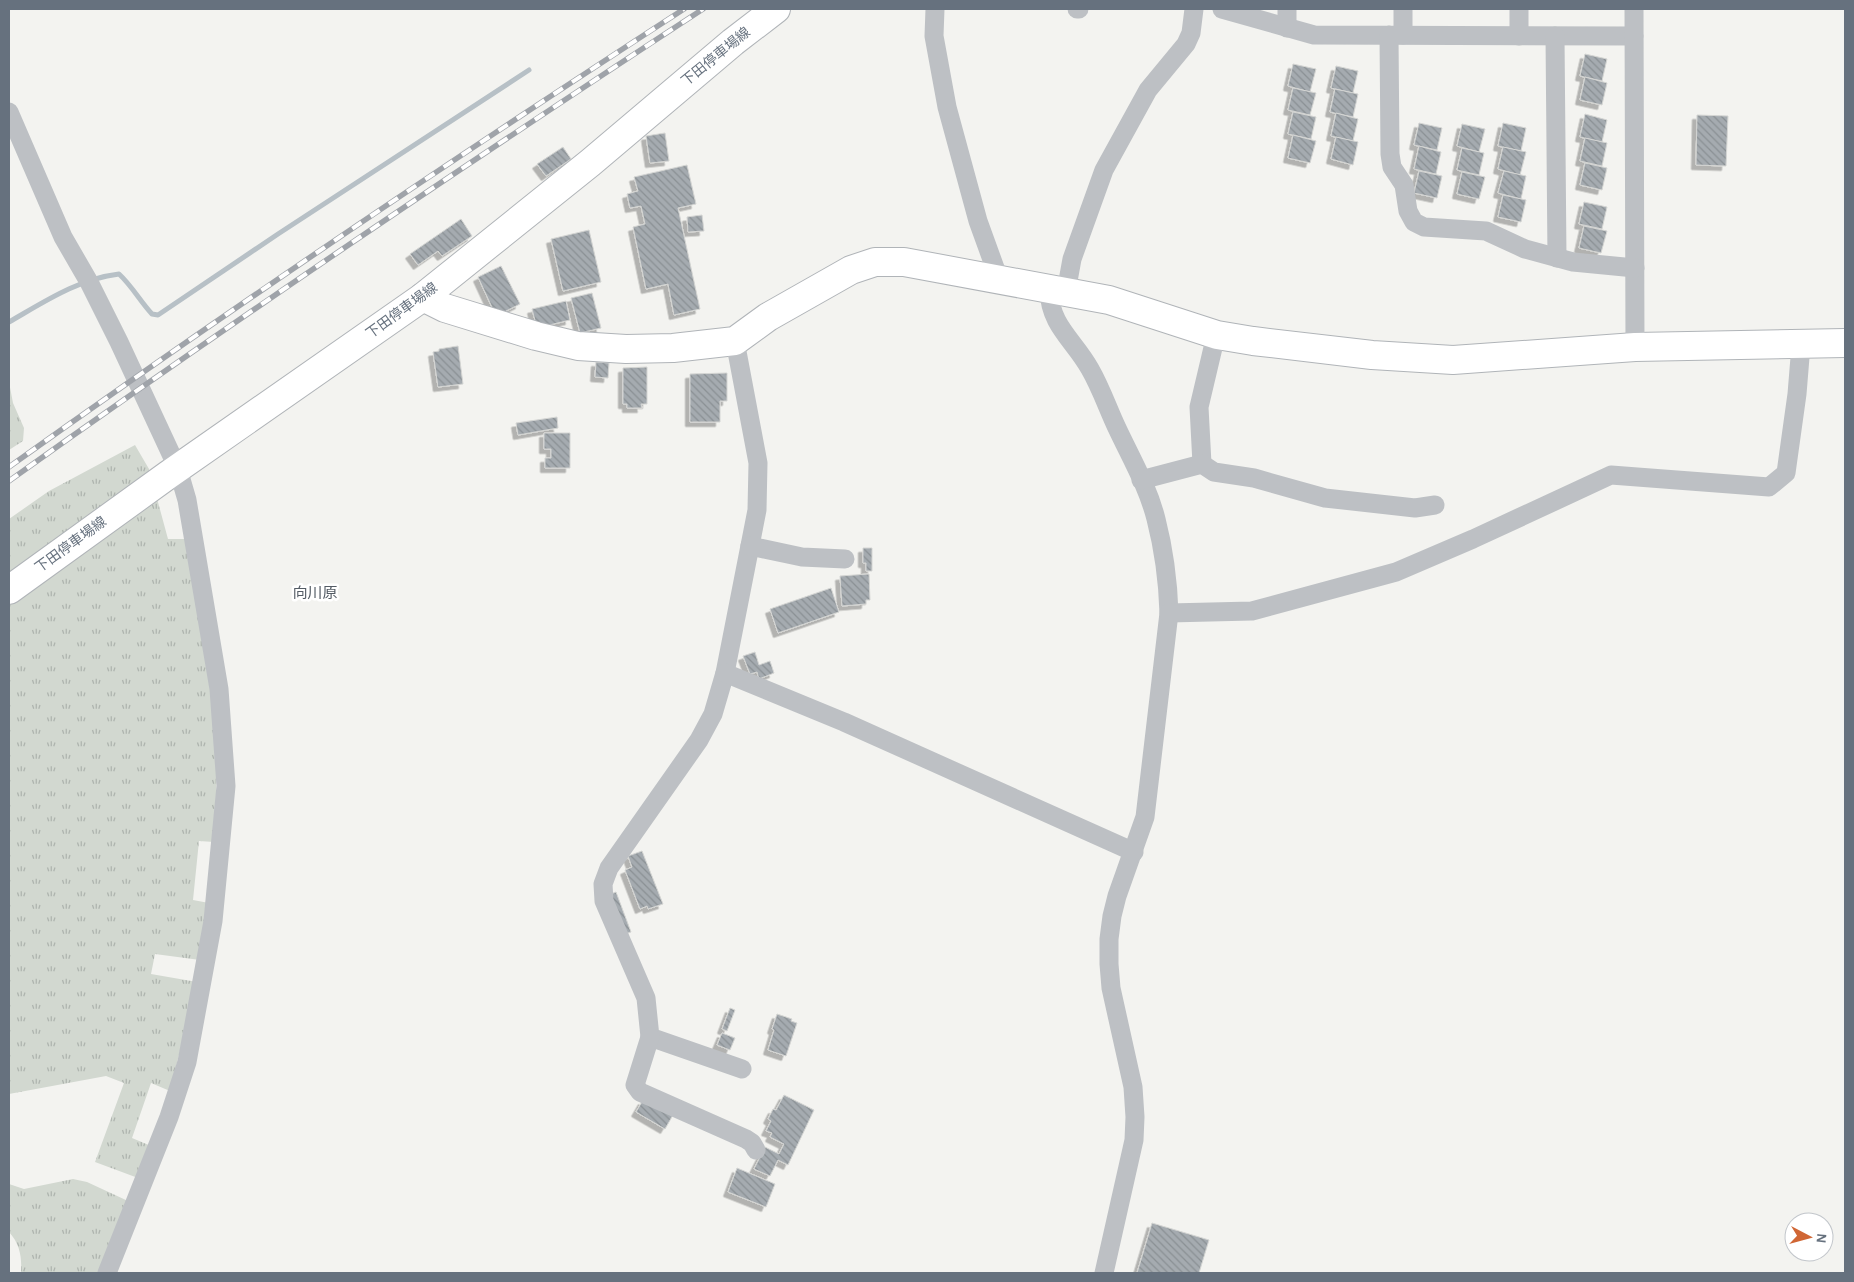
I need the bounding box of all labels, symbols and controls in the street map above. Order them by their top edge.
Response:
street label: 下田停車場線 [678,24,753,89]
street label: 下田停車場線 [363,280,440,341]
street label: 下田停車場線 [32,514,109,575]
district label: 向川原 [292,585,338,601]
north arrow [1784,1212,1834,1262]
text: N [1813,1233,1828,1244]

